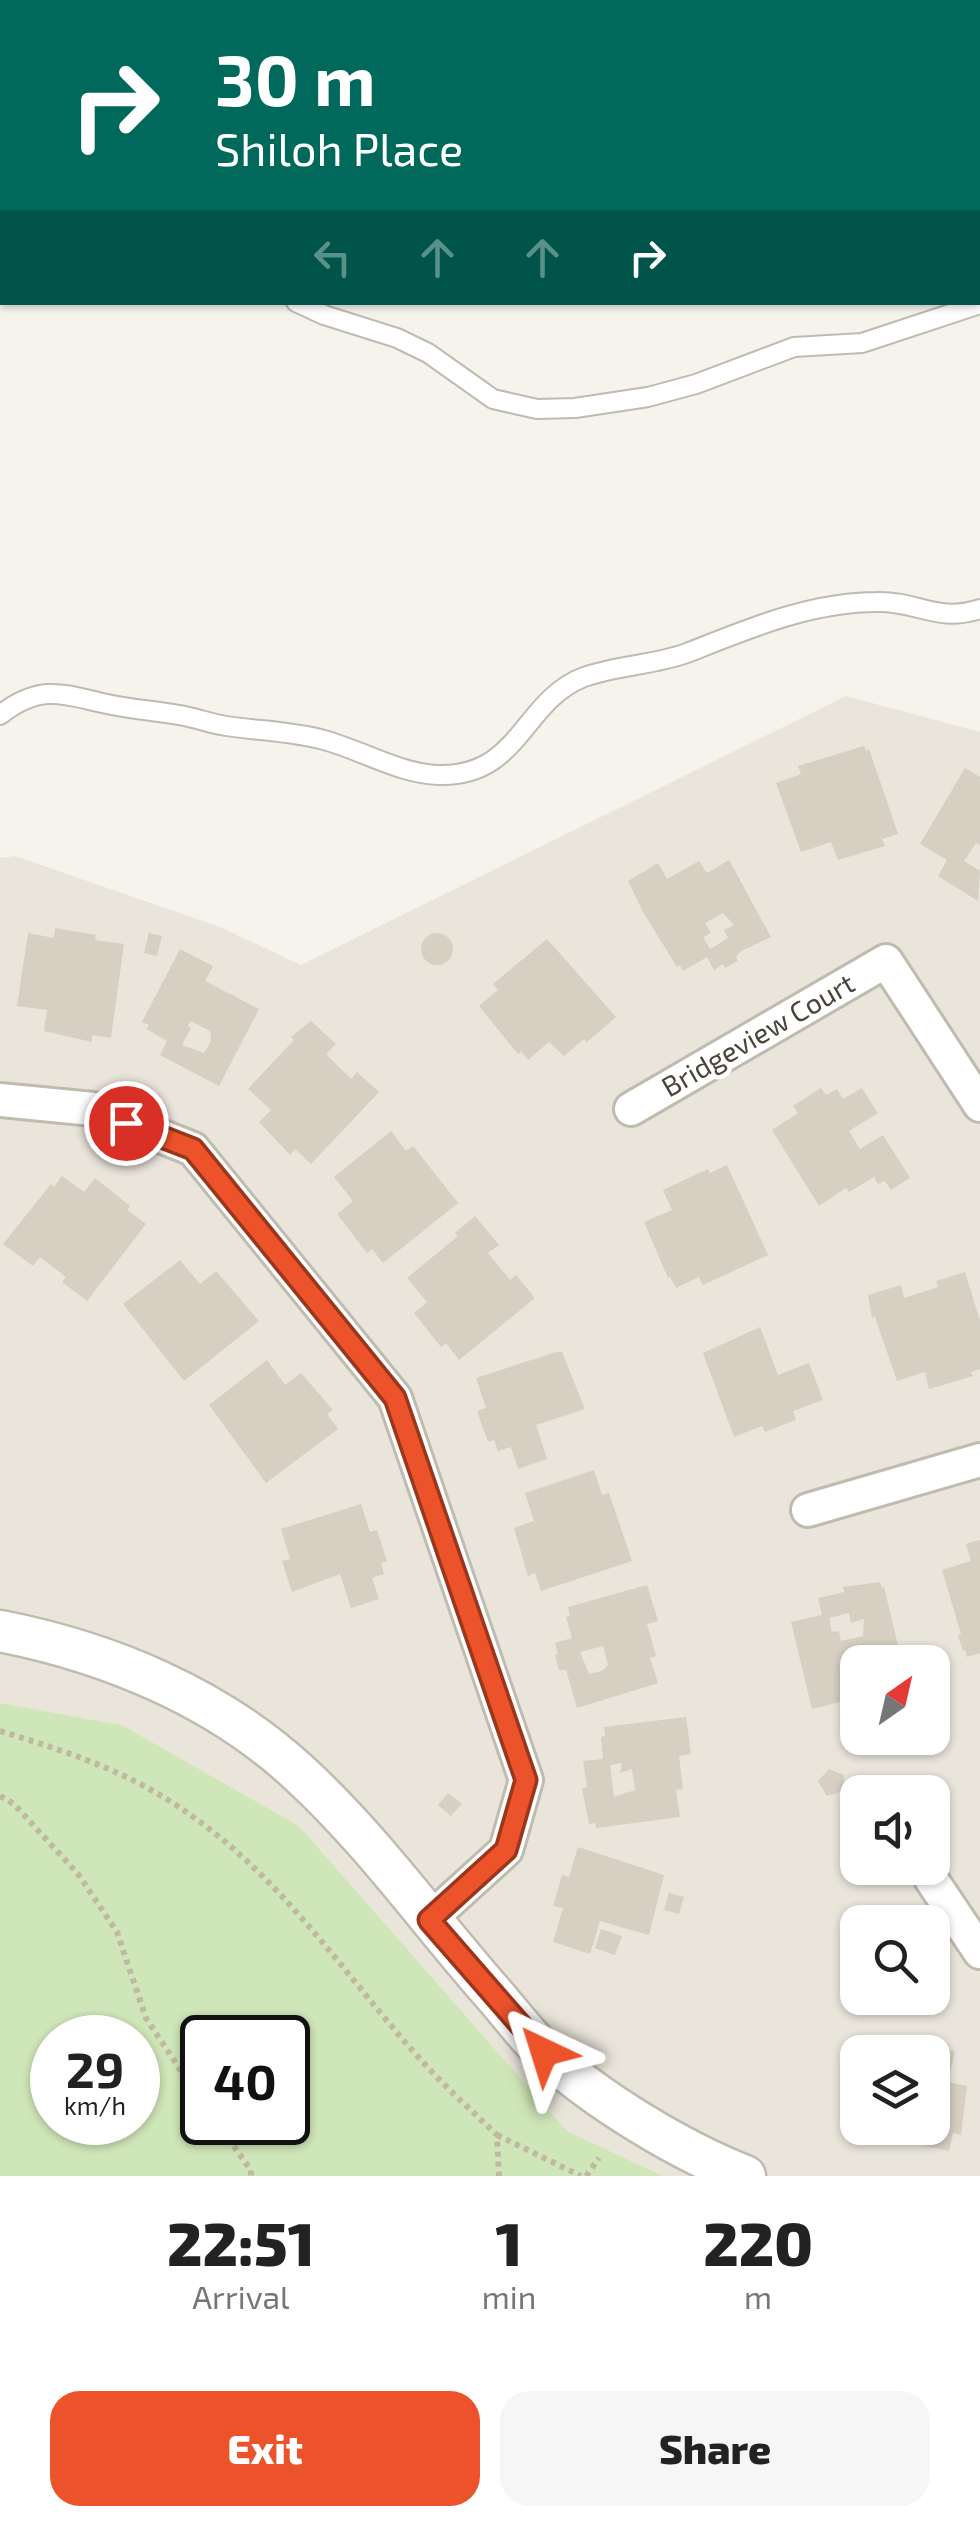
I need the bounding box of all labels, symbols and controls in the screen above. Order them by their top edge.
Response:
text: 30 m [215,36,376,120]
icon: right [50,40,180,170]
text: Shiloh Place [215,121,463,175]
icon: left [305,230,360,285]
icon: ahead [410,230,465,285]
icon: ahead [515,230,570,285]
icon: right [620,230,675,285]
street label: Bridgeview Court [655,965,860,1103]
pin [84,1081,169,1166]
icon: arrive [99,1096,154,1151]
north arrow [840,1645,950,1755]
map controls [840,1645,950,2145]
button: sound [840,1775,950,1885]
button: search [840,1905,950,2015]
position arrow [492,2000,596,2104]
speed limit sign: 40 [180,2015,310,2145]
button: layers [840,2035,950,2145]
text: 29 [66,2038,124,2098]
text: km/h [64,2090,126,2120]
text: 22:51 [167,2206,315,2278]
text: 1 [495,2206,523,2278]
text: 220 [703,2206,813,2278]
text: Arrival [192,2277,290,2315]
text: min [482,2277,536,2315]
text: m [744,2277,772,2315]
button: Exit [50,2391,480,2506]
button: Share [500,2391,930,2506]

